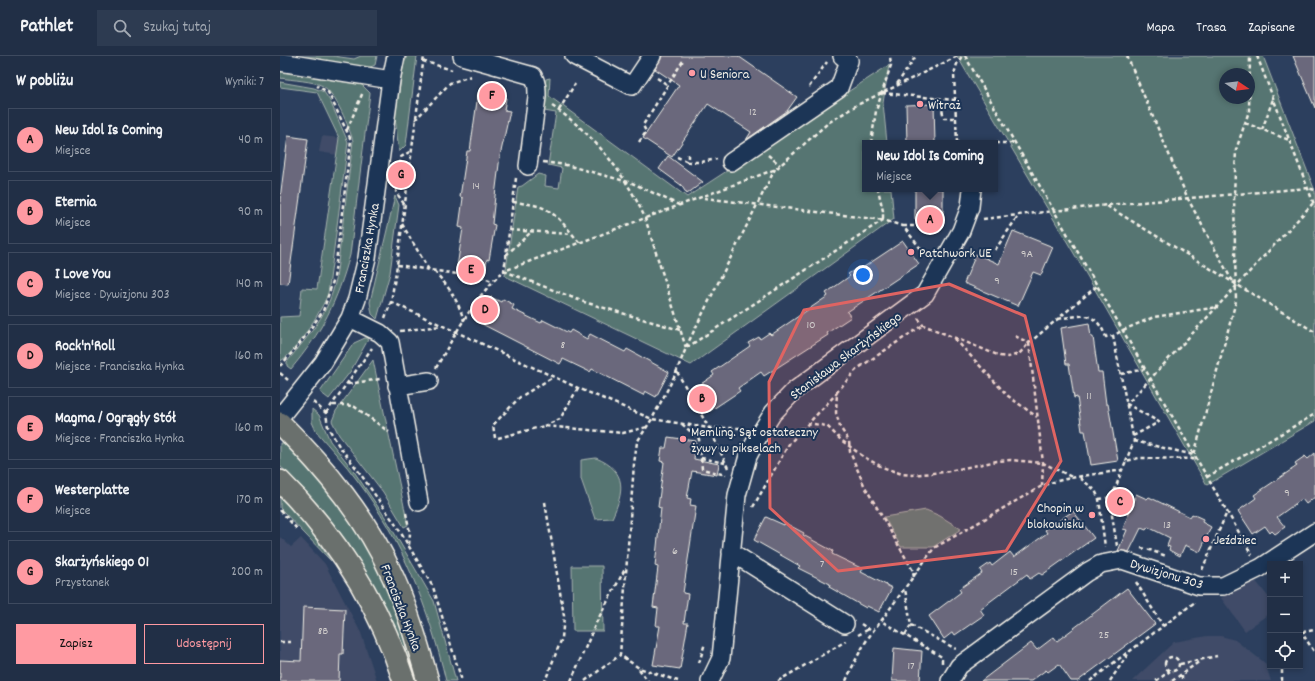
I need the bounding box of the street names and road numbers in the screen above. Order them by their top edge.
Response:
street label: Franciszka Hynka [350,201,386,295]
street label: Stanisława Skarżyńskiego [786,308,906,405]
street label: Dywizjonu 303 [1127,554,1205,596]
street label: Franciszka Hynka [374,562,426,654]

